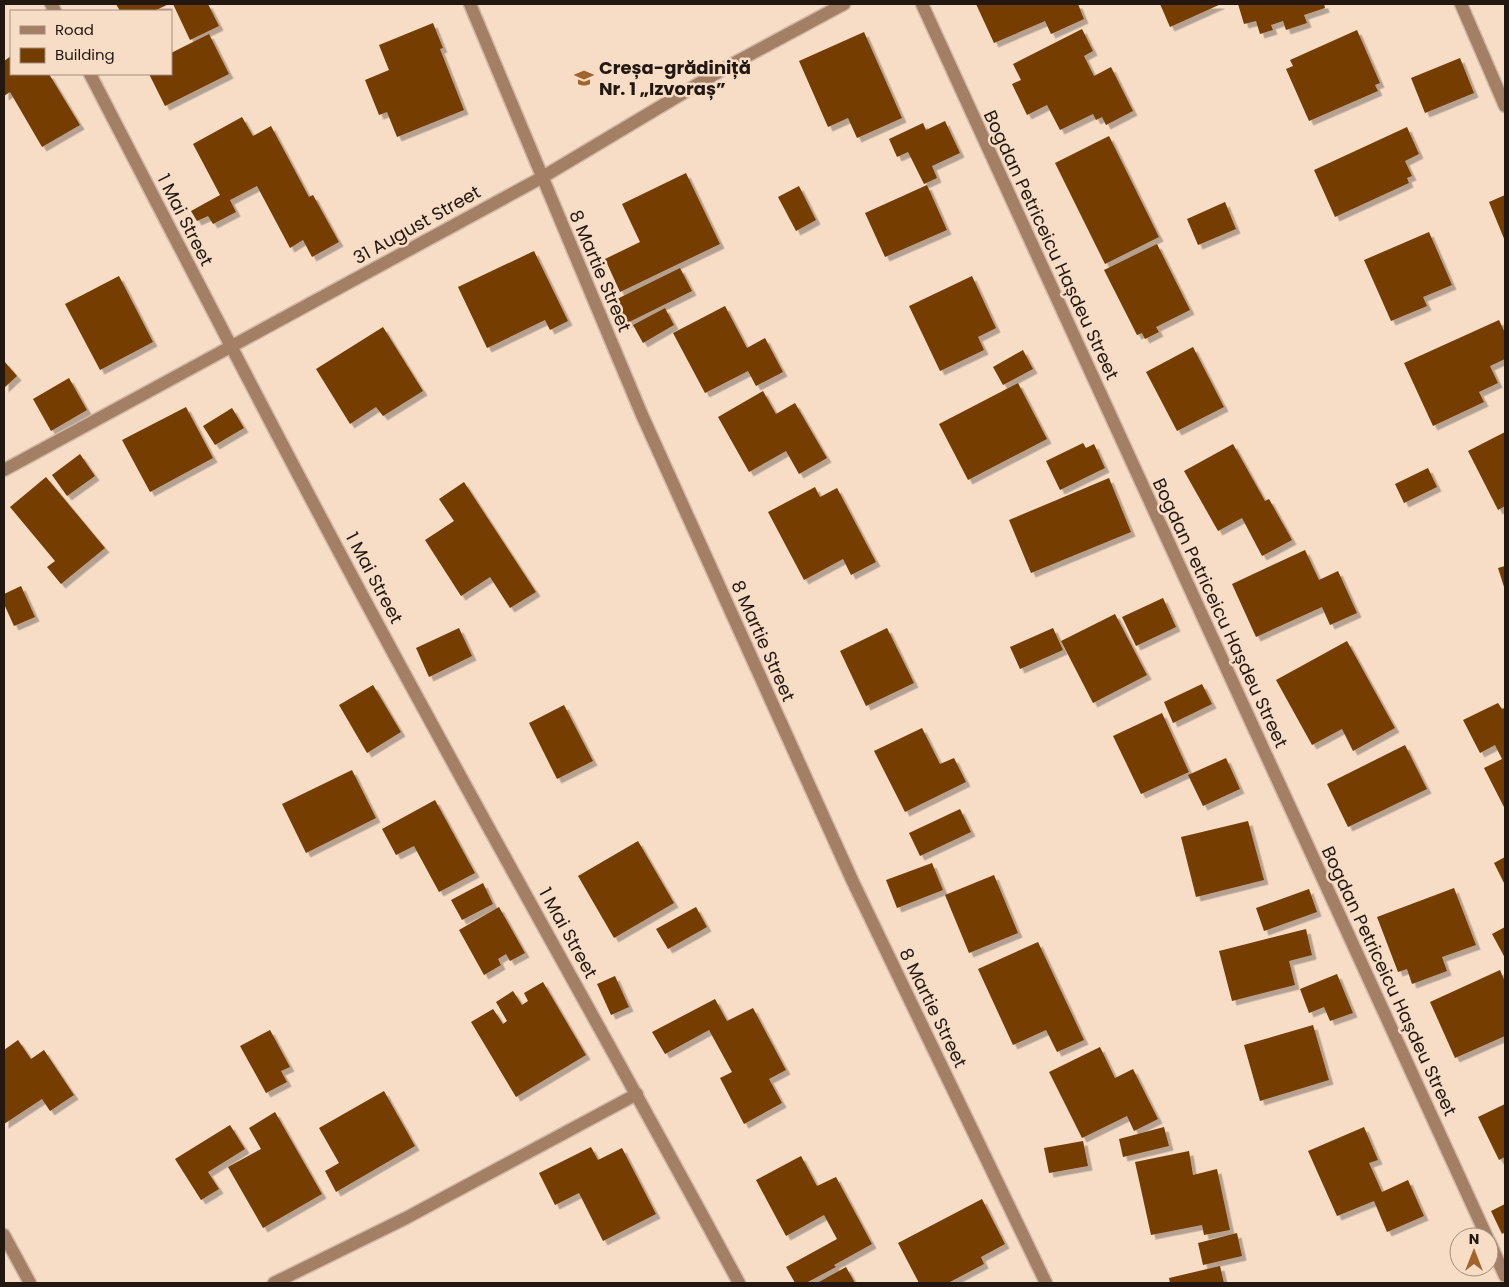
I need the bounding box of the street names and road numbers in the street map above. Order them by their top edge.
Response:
street label: Bogdan Petriceicu Hașdeu Street [978,106,1125,384]
street label: 1 Mai Street [152,169,219,270]
street label: 31 August Street [349,179,485,270]
street label: 8 Martie Street [564,206,637,336]
street label: Bogdan Petriceicu Hașdeu Street [1147,474,1294,752]
street label: 1 Mai Street [340,528,409,628]
street label: 8 Martie Street [726,576,801,705]
street label: Bogdan Petriceicu Hașdeu Street [1316,842,1463,1120]
street label: 1 Mai Street [533,883,604,983]
street label: 8 Martie Street [894,944,973,1072]

